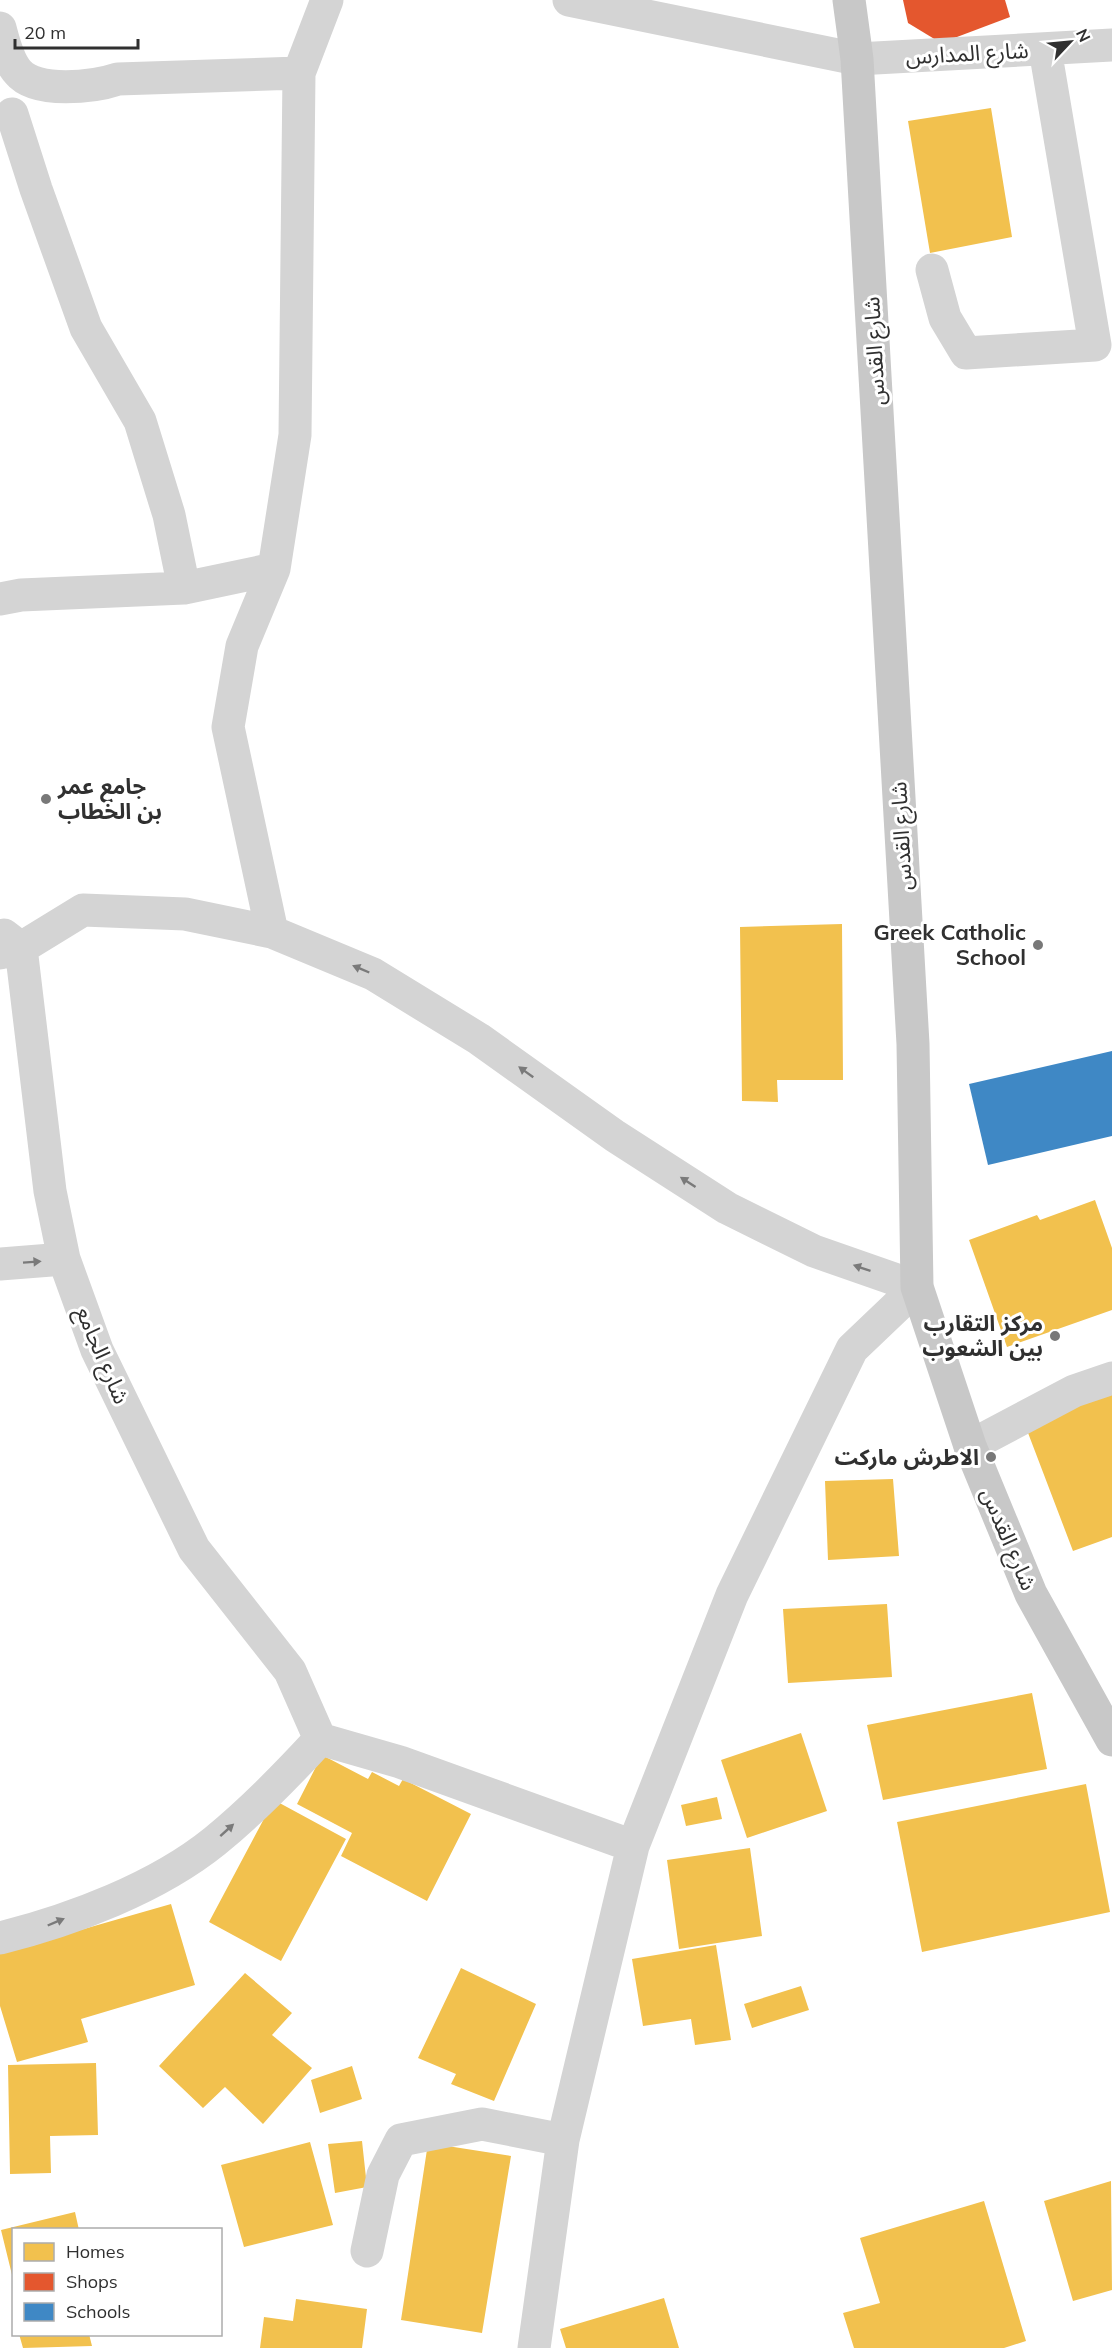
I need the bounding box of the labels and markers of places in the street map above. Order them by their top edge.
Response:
place label: جامع عمر بن الخطاب [57,772,162,825]
marker: جامع عمر بن الخطاب [39,792,53,806]
place label: Greek Catholic School [873,918,1026,971]
marker: Greek Catholic School [1031,938,1045,952]
place label: مركز التقارب بين الشعوب [922,1309,1043,1362]
marker: مركز التقارب بين الشعوب [1048,1329,1062,1343]
place label: الاطرش ماركت [834,1443,979,1471]
marker: الاطرش ماركت [984,1450,998,1464]

